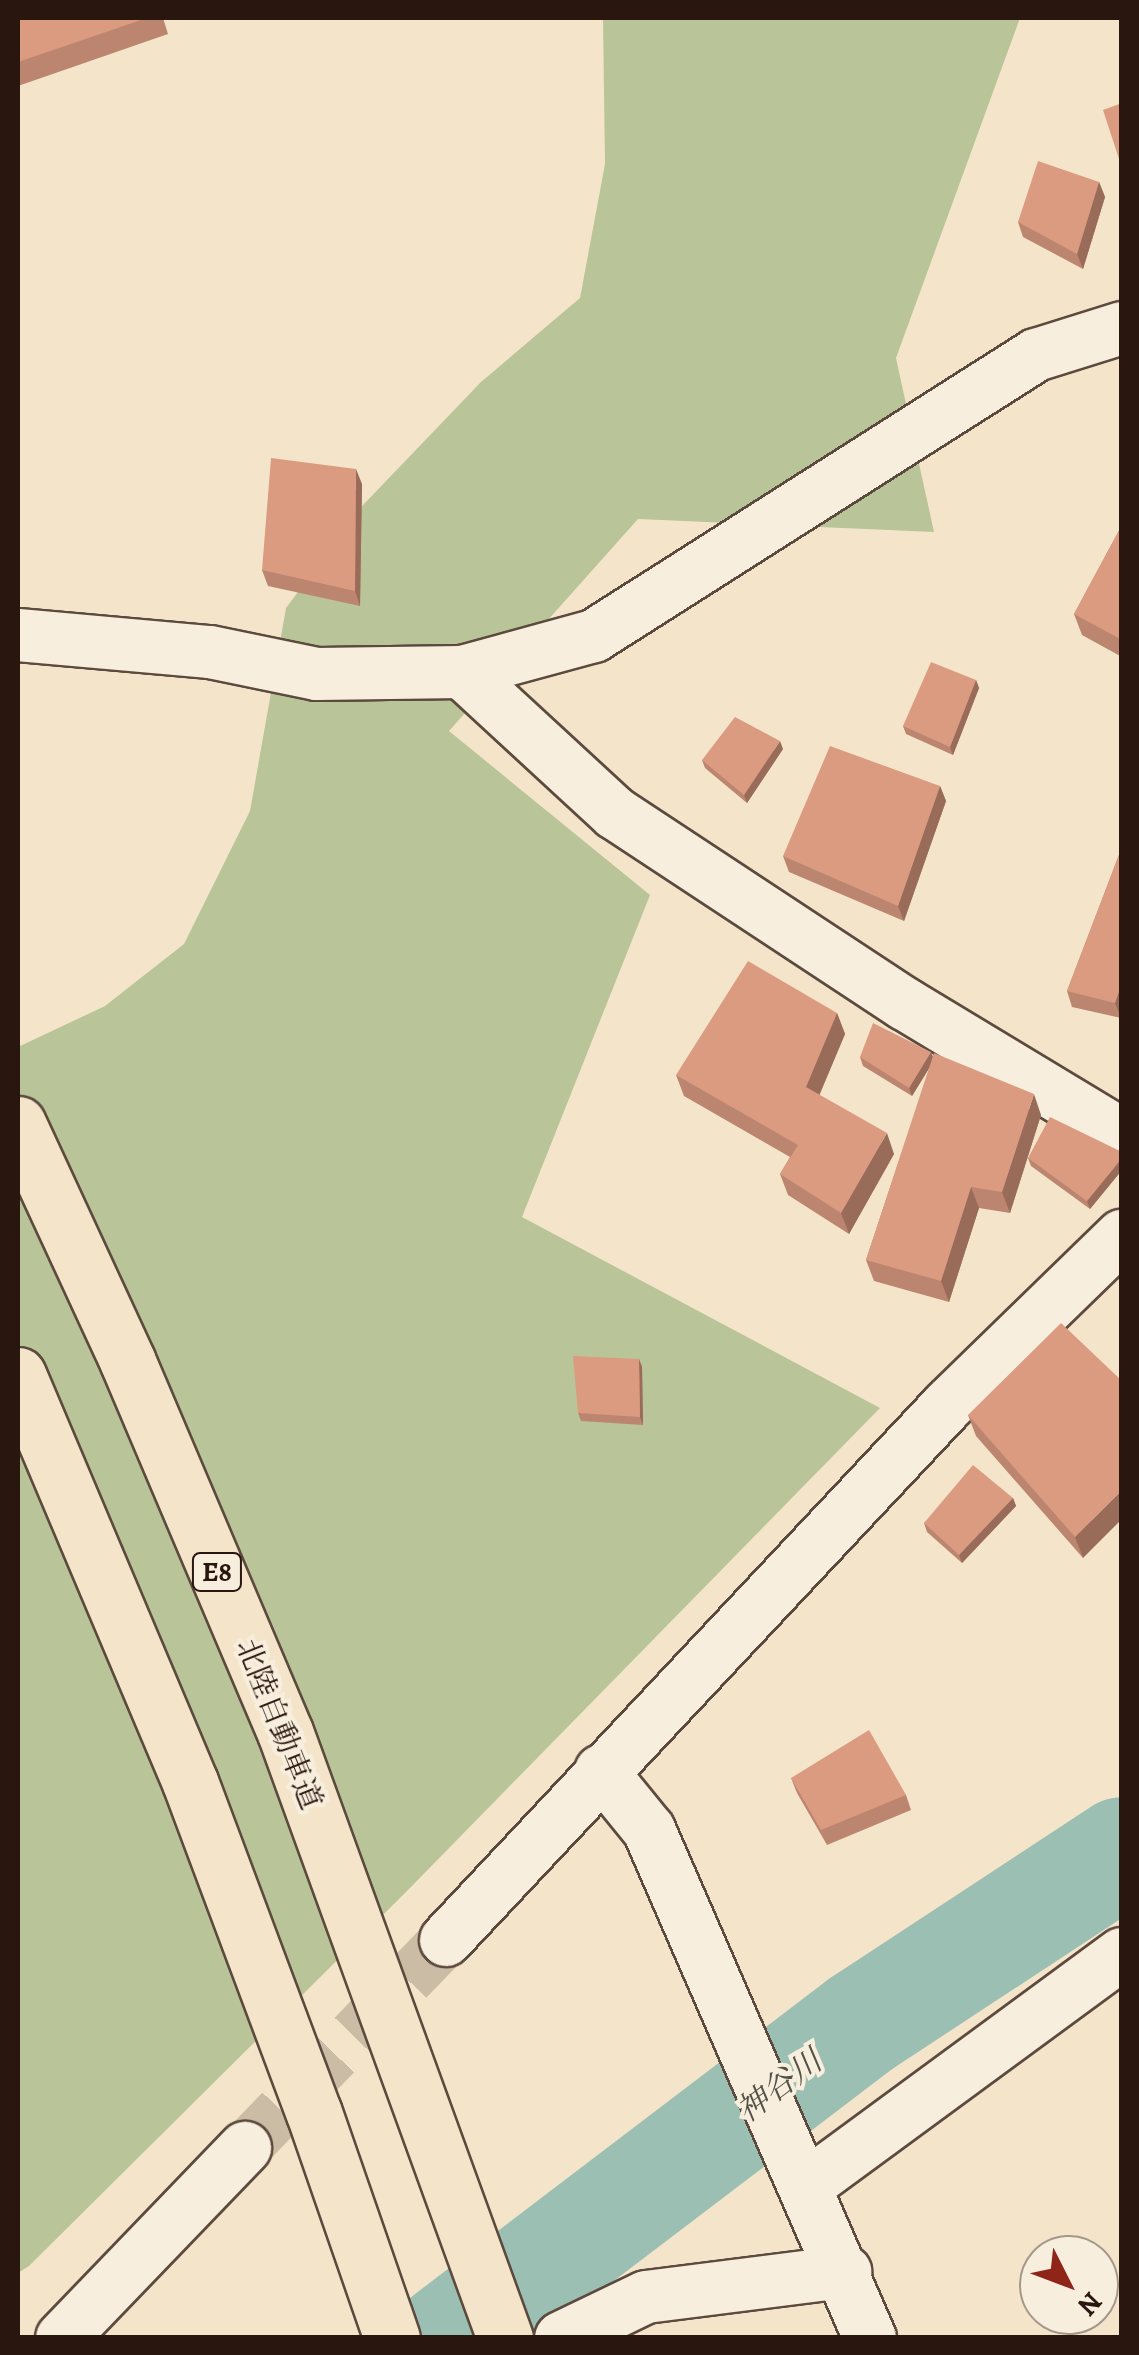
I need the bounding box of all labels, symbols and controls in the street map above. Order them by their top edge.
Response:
road number: E8 [190,1549,244,1595]
street label: 北陸自動車道 [229,1634,329,1814]
water label: 神谷川 [729,2042,829,2130]
north arrow [1019,2235,1119,2335]
text: N [1069,2283,1111,2324]

